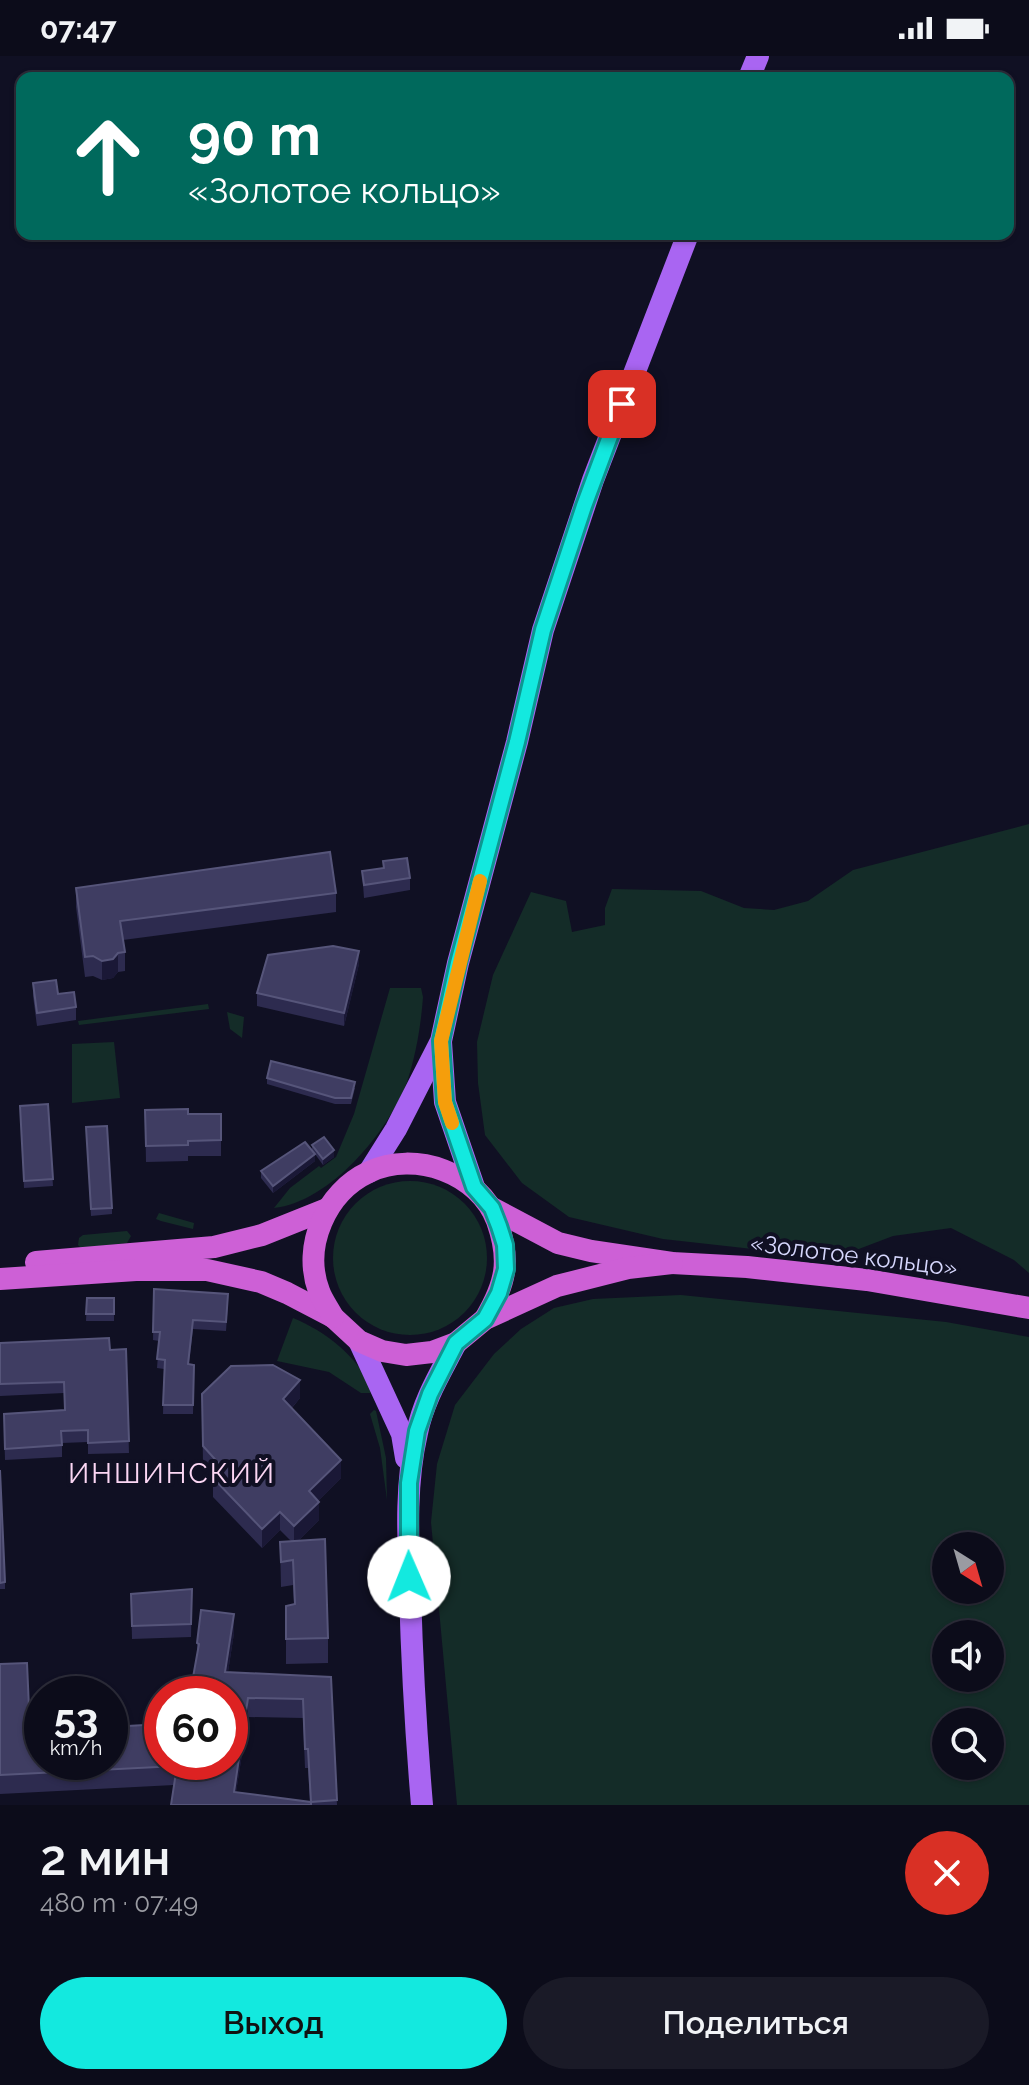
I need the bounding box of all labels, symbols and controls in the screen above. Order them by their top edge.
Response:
text: 07:47 [40,11,117,46]
text: 90 m [188,102,321,168]
icon: ahead [56,104,160,208]
text: «Золотое кольцо» [188,169,501,211]
pin [588,370,656,438]
icon: arrive [600,382,644,426]
street label: «Золотое кольцо» [749,1228,959,1282]
district label: ИНШИНСКИЙ [68,1457,276,1490]
north arrow [932,1532,1004,1604]
map controls [932,1532,1004,1780]
position arrow [367,1535,451,1619]
button: sound [932,1620,1004,1692]
speed limit sign: 60 [144,1676,248,1780]
text: 53 [54,1694,98,1741]
button: search [932,1708,1004,1780]
text: km/h [50,1736,102,1760]
text: 2 мин [40,1830,170,1886]
button: close [905,1831,989,1915]
text: 480 m · 07:49 [40,1888,198,1918]
button: Выход [40,1977,507,2069]
button: Поделиться [523,1977,989,2069]

